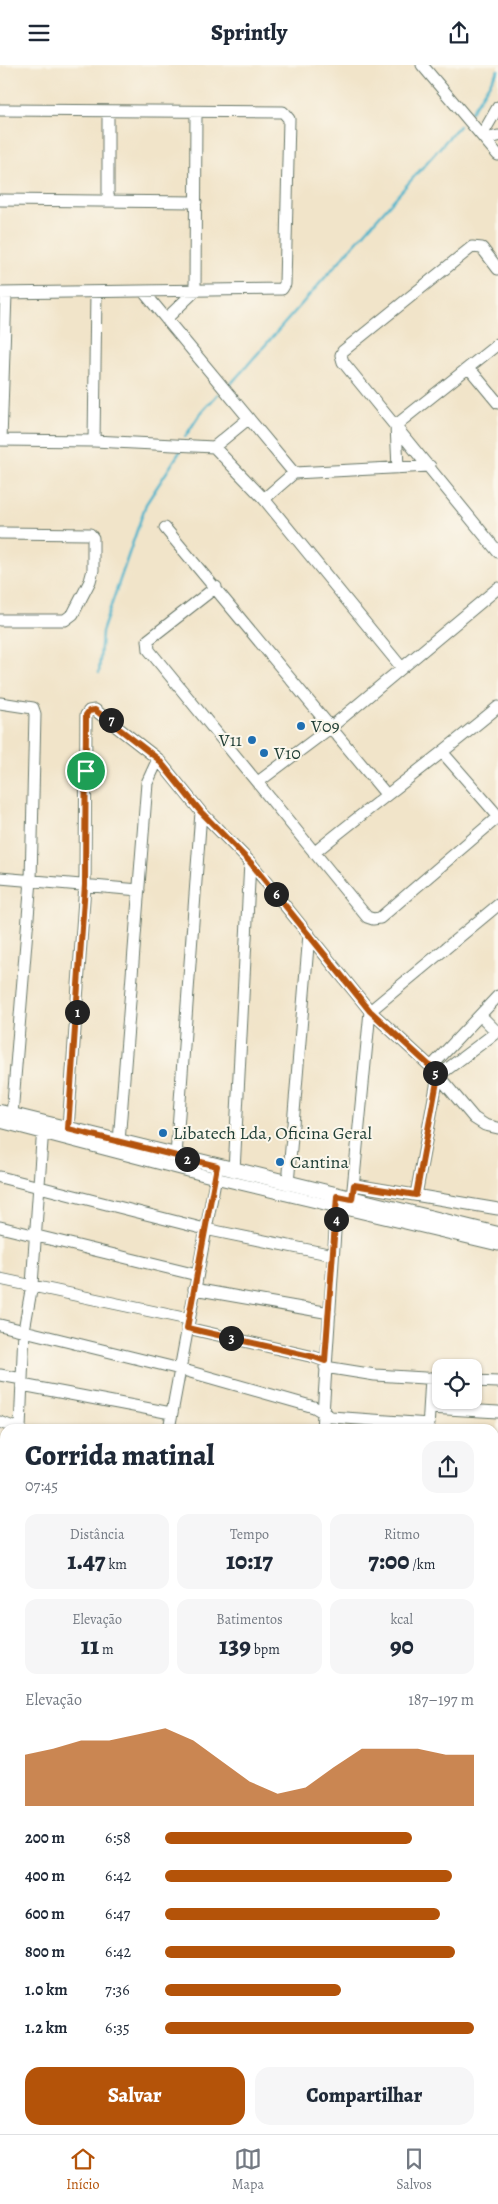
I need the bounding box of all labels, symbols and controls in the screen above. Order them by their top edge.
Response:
text: Sprintly [211,18,287,48]
icon: menu [25,19,53,47]
icon: share [445,19,473,47]
pin: 7 [98,707,124,733]
text: 7 [109,711,114,730]
place label: V09 [310,714,340,738]
marker: V09 [295,720,307,732]
place label: V11 [218,728,242,752]
marker: V11 [246,734,258,746]
place label: V10 [273,741,301,765]
marker: V10 [258,747,270,759]
pin [65,750,107,792]
icon: arrive [72,757,100,785]
pin: 6 [264,881,288,907]
text: 6 [273,885,280,904]
pin: 1 [64,999,90,1025]
text: 1 [75,1003,80,1022]
pin: 5 [422,1061,448,1085]
text: 5 [433,1064,438,1083]
place label: Libatech Lda, Oficina Geral [173,1121,373,1145]
marker: Libatech Lda, Oficina Geral [157,1127,169,1139]
pin: 2 [174,1147,200,1171]
text: 2 [184,1150,191,1169]
place label: Cantina [290,1150,349,1174]
marker: Cantina [274,1156,286,1168]
pin: 4 [324,1207,348,1231]
text: 4 [333,1210,340,1229]
pin: 3 [218,1325,244,1351]
text: 3 [228,1329,235,1348]
map controls [432,1359,482,1409]
button: locate [432,1359,482,1409]
text: Corrida matinal [25,1437,214,1475]
button: share [422,1441,474,1493]
text: 07:45 [25,1475,58,1497]
text: Distância [70,1525,124,1544]
text: Tempo [230,1525,269,1544]
text: Ritmo [384,1525,420,1544]
text: 1.47 [67,1544,106,1578]
text: 10:17 [226,1544,273,1578]
text: 7:00 [368,1544,409,1578]
text: km [106,1555,127,1574]
text: /km [409,1555,435,1574]
text: Elevação [72,1610,122,1629]
text: Batimentos [216,1610,283,1629]
text: kcal [391,1610,413,1629]
text: 11 [81,1629,99,1663]
text: 139 [219,1629,251,1663]
text: 90 [390,1629,414,1663]
text: m [99,1640,114,1659]
text: bpm [251,1640,280,1659]
text: Elevação [25,1689,82,1711]
text: 187–197 m [408,1689,474,1711]
text: 200 m [25,1827,65,1849]
text: 6:58 [105,1827,131,1849]
text: 400 m [25,1865,65,1887]
text: 6:42 [105,1865,131,1887]
text: 600 m [25,1903,65,1925]
text: 6:47 [105,1903,130,1925]
text: 800 m [25,1941,65,1963]
text: 6:42 [105,1941,131,1963]
text: 1.0 km [25,1979,68,2001]
text: 7:36 [105,1979,130,2001]
text: 1.2 km [25,2017,67,2039]
text: 6:35 [105,2017,130,2039]
button: Salvar [25,2067,245,2125]
button: Compartilhar [255,2067,474,2125]
tab: Início [66,2145,100,2194]
tab: Mapa [232,2145,264,2194]
tab: Salvos [396,2145,432,2194]

